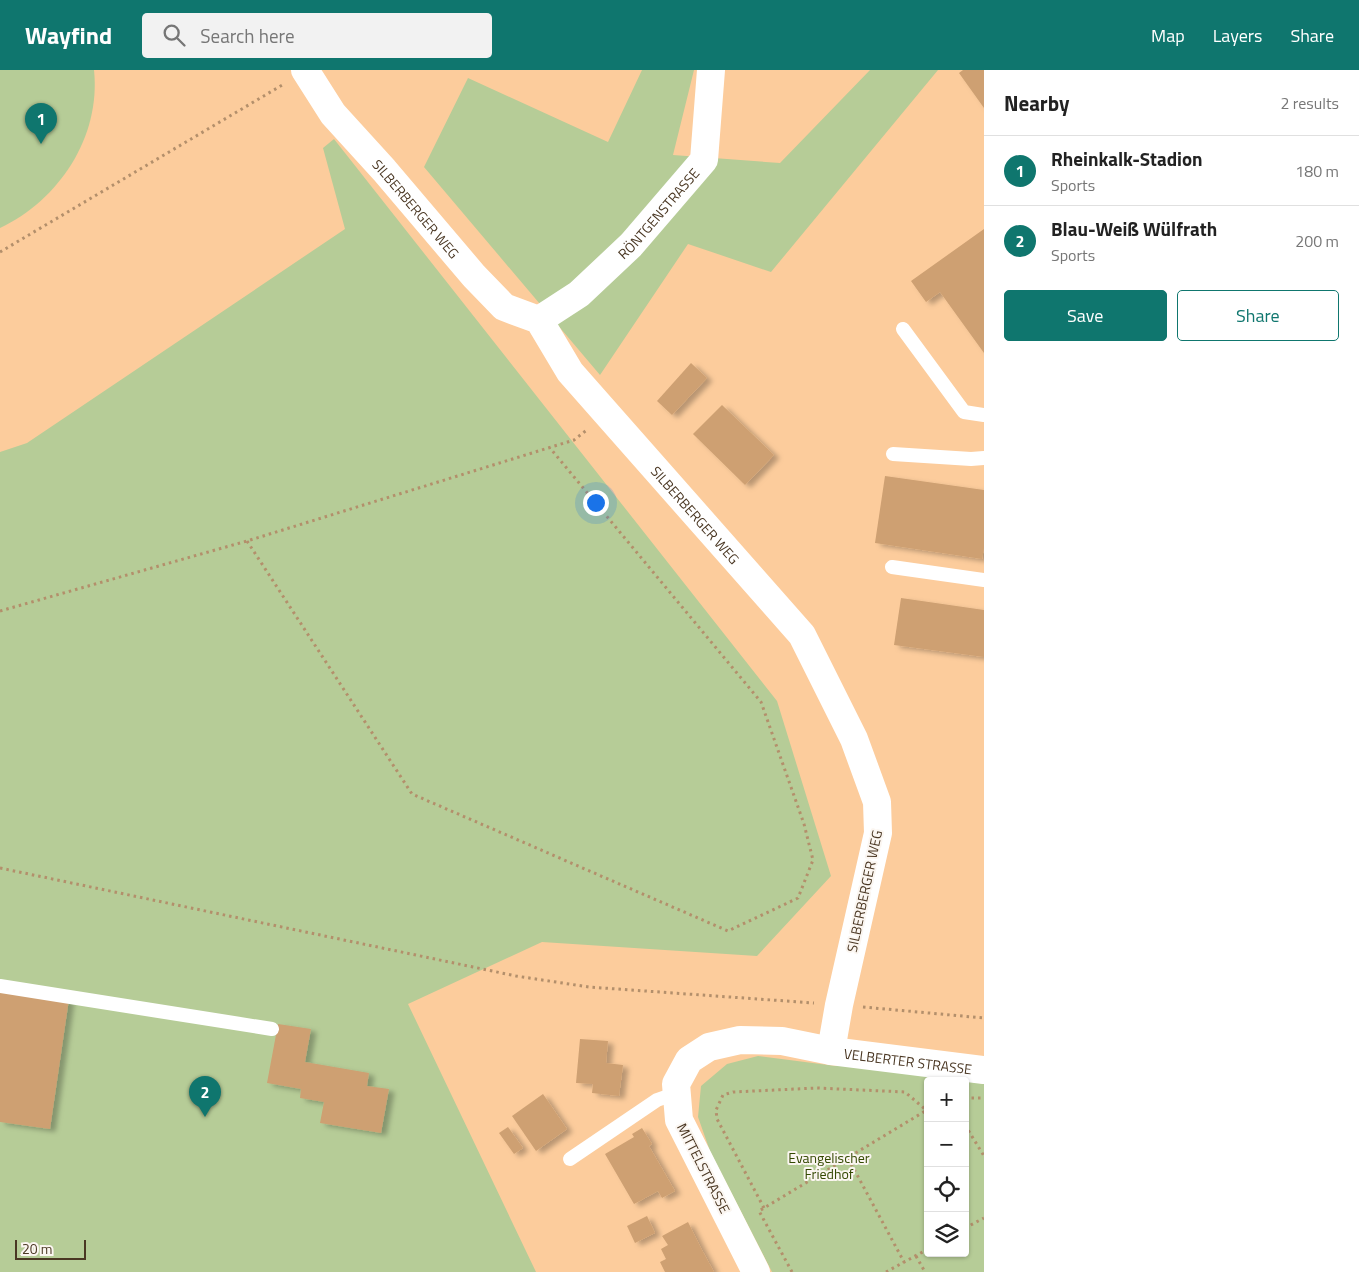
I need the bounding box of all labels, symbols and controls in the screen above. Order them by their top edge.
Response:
search box [142,13,492,58]
text: Wayfind [25,17,112,53]
icon: search [160,21,188,49]
text: Search here [200,21,295,50]
text: Map [1151,22,1185,49]
text: Layers [1213,22,1262,49]
text: Share [1290,22,1334,49]
text: Nearby [1004,87,1069,119]
text: 2 results [1280,91,1339,115]
pin: 1 [25,103,57,144]
text: Rheinkalk-Stadion [1051,144,1203,173]
street label: SILBERBERGER WEG [368,154,465,262]
text: 1 [1016,159,1024,183]
text: 180 m [1295,159,1339,183]
street label: RÖNTGENSTRASSE [612,163,704,263]
text: Sports [1051,173,1095,197]
text: Blau-Weiß Wülfrath [1051,214,1217,243]
text: 2 [1016,229,1024,253]
text: 200 m [1295,229,1339,253]
text: Sports [1051,243,1095,267]
button: Save [1004,290,1167,341]
button: Share [1177,290,1339,341]
street label: SILBERBERGER WEG [647,461,745,568]
your location [583,490,609,516]
street label: SILBERBERGER WEG [841,828,887,954]
street label: VELBERTER STRASSE [843,1042,974,1079]
pin: 2 [189,1076,221,1117]
map controls [924,1077,969,1257]
button: + [924,1077,969,1122]
street label: MITTELSTRASSE [672,1119,736,1217]
button: − [924,1122,969,1167]
park label: Evangelischer Friedhof [788,1147,870,1184]
button: locate [924,1167,969,1212]
button: layers [924,1212,969,1257]
scale bar [15,1237,86,1260]
text: 20 m [22,1238,52,1259]

